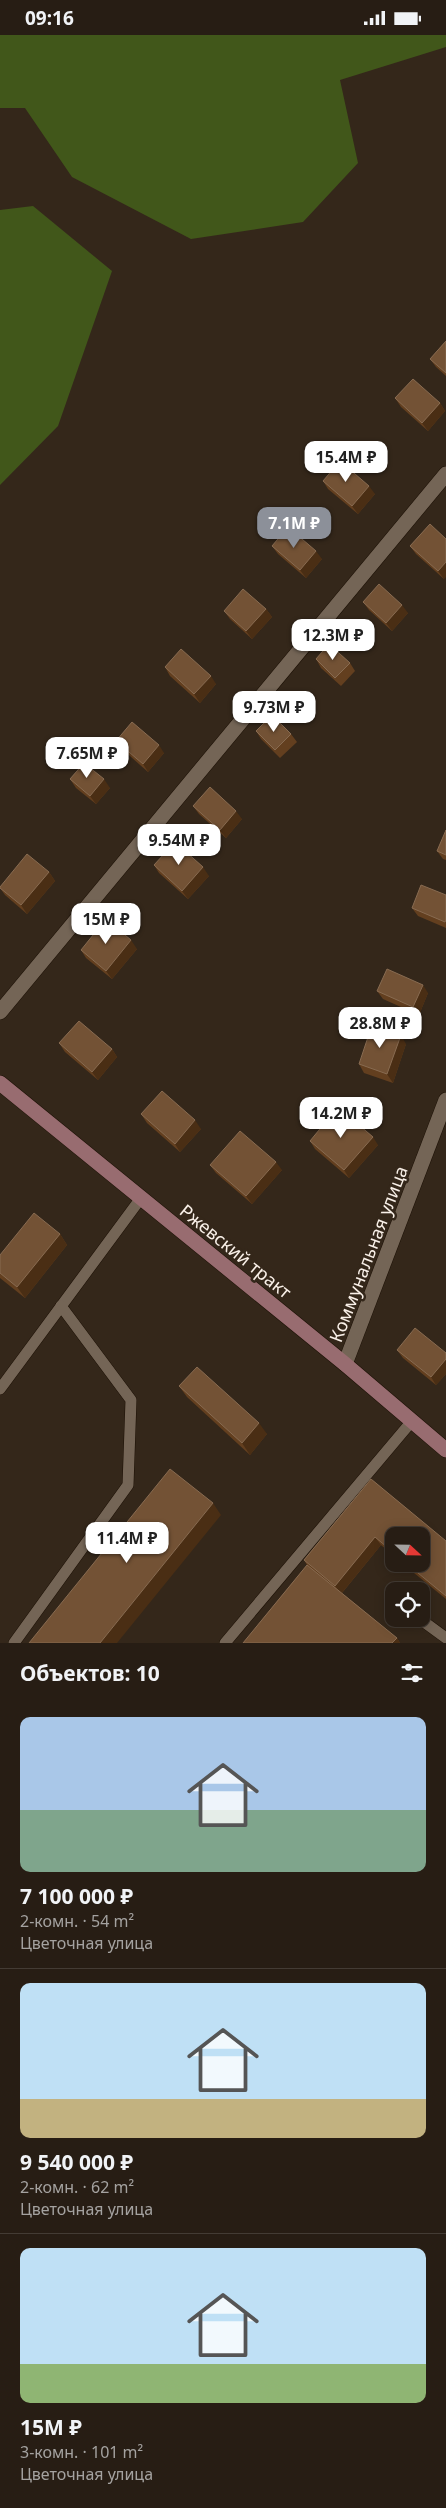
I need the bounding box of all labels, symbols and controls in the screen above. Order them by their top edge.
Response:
text: 09:16 [25,5,74,31]
pin: 15.4M ₽ [300,441,392,483]
text: 15.4M ₽ [316,446,376,468]
pin: 7.1M ₽ [253,507,335,549]
text: 7.1M ₽ [268,512,320,534]
pin: 12.3M ₽ [287,619,379,661]
text: 12.3M ₽ [303,624,363,646]
pin: 9.73M ₽ [228,691,320,733]
text: 9.73M ₽ [244,696,304,718]
pin: 7.65M ₽ [41,737,133,779]
text: 7.65M ₽ [57,742,117,764]
pin: 9.54M ₽ [133,823,225,866]
text: 9.54M ₽ [149,829,209,851]
pin: 15M ₽ [71,903,141,945]
text: 15M ₽ [82,908,130,930]
pin: 28.8M ₽ [334,1007,426,1049]
text: 28.8M ₽ [350,1012,410,1034]
pin: 14.2M ₽ [295,1097,387,1139]
text: 14.2M ₽ [311,1102,371,1124]
street label: Коммунальная улица [323,1162,413,1346]
street label: Ржевский тракт [175,1199,297,1304]
pin: 11.4M ₽ [81,1521,173,1564]
text: 11.4M ₽ [97,1527,157,1549]
north arrow [385,1527,430,1573]
map controls [385,1527,430,1627]
button: locate [385,1582,430,1627]
text: Объектов: 10 [20,1659,160,1687]
icon: filters [398,1659,426,1687]
icon: home [178,1750,268,1840]
text: 7 100 000 ₽ [20,1882,133,1910]
text: 2-комн. · 54 m² [20,1910,134,1932]
text: Цветочная улица [20,1932,153,1954]
icon: home [178,2015,268,2105]
text: 9 540 000 ₽ [20,2148,133,2176]
text: 2-комн. · 62 m² [20,2176,134,2198]
text: Цветочная улица [20,2198,153,2220]
icon: home [178,2280,268,2370]
text: 15M ₽ [20,2413,82,2441]
text: 3-комн. · 101 m² [20,2441,143,2463]
text: Цветочная улица [20,2463,153,2485]

